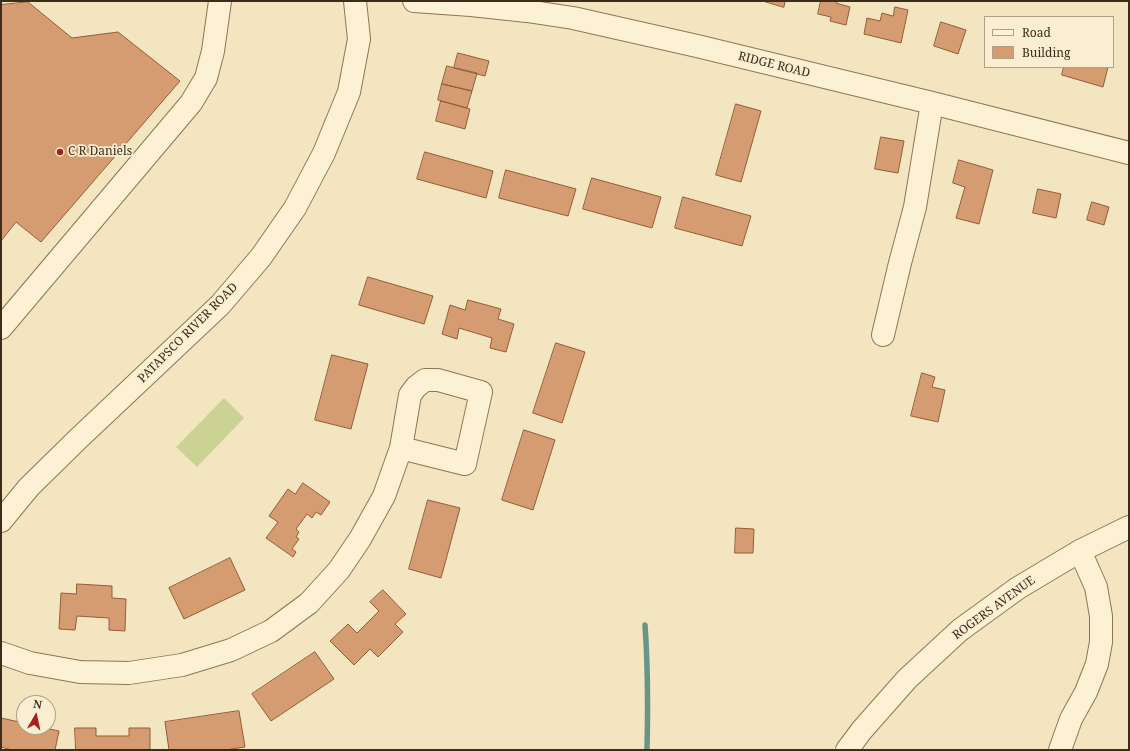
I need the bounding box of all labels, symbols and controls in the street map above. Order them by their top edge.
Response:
legend [984,16,1114,68]
text: Road [1022,24,1051,41]
text: Building [1022,44,1070,61]
street label: RIDGE ROAD [737,49,811,81]
place label: C R Daniels [68,145,132,159]
marker: C R Daniels [55,147,65,157]
street label: PATAPSCO RIVER ROAD [135,280,241,386]
street label: ROGERS AVENUE [950,573,1038,643]
north arrow [16,695,56,735]
text: N [32,696,43,712]

